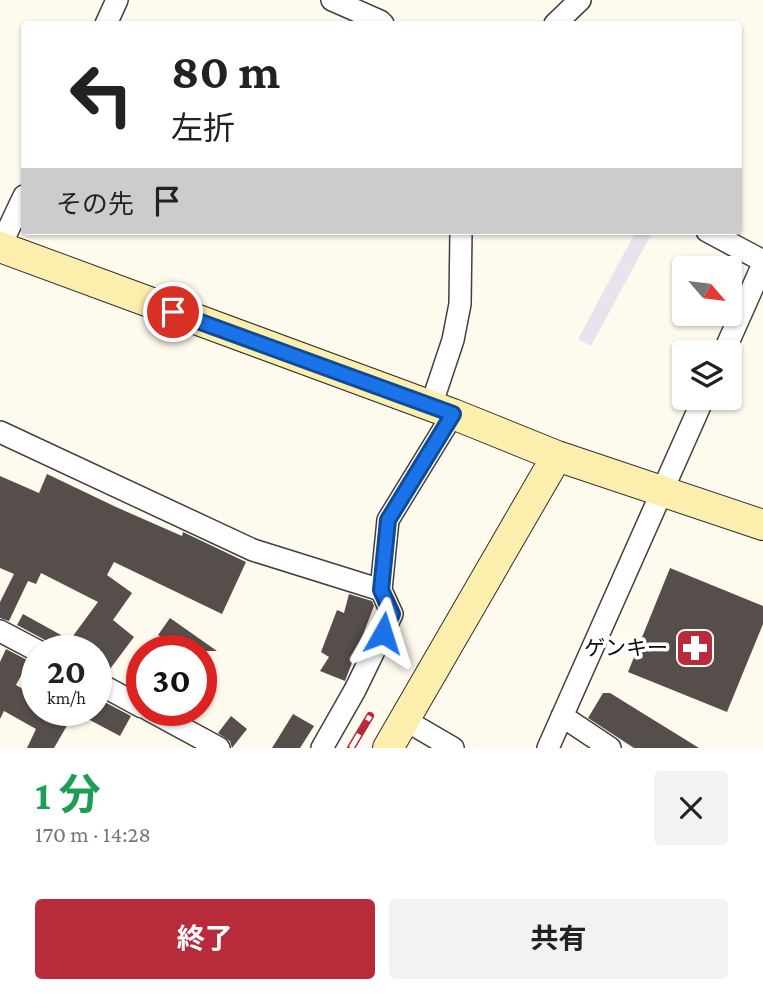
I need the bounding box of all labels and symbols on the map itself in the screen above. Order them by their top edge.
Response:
north arrow [672,256,742,326]
pin [143,282,203,342]
position arrow [346,596,420,670]
pharmacy icon: ゲンキー [674,627,716,669]
speed limit sign: 30 [126,635,217,726]
place label: ゲンキー [584,636,668,660]

